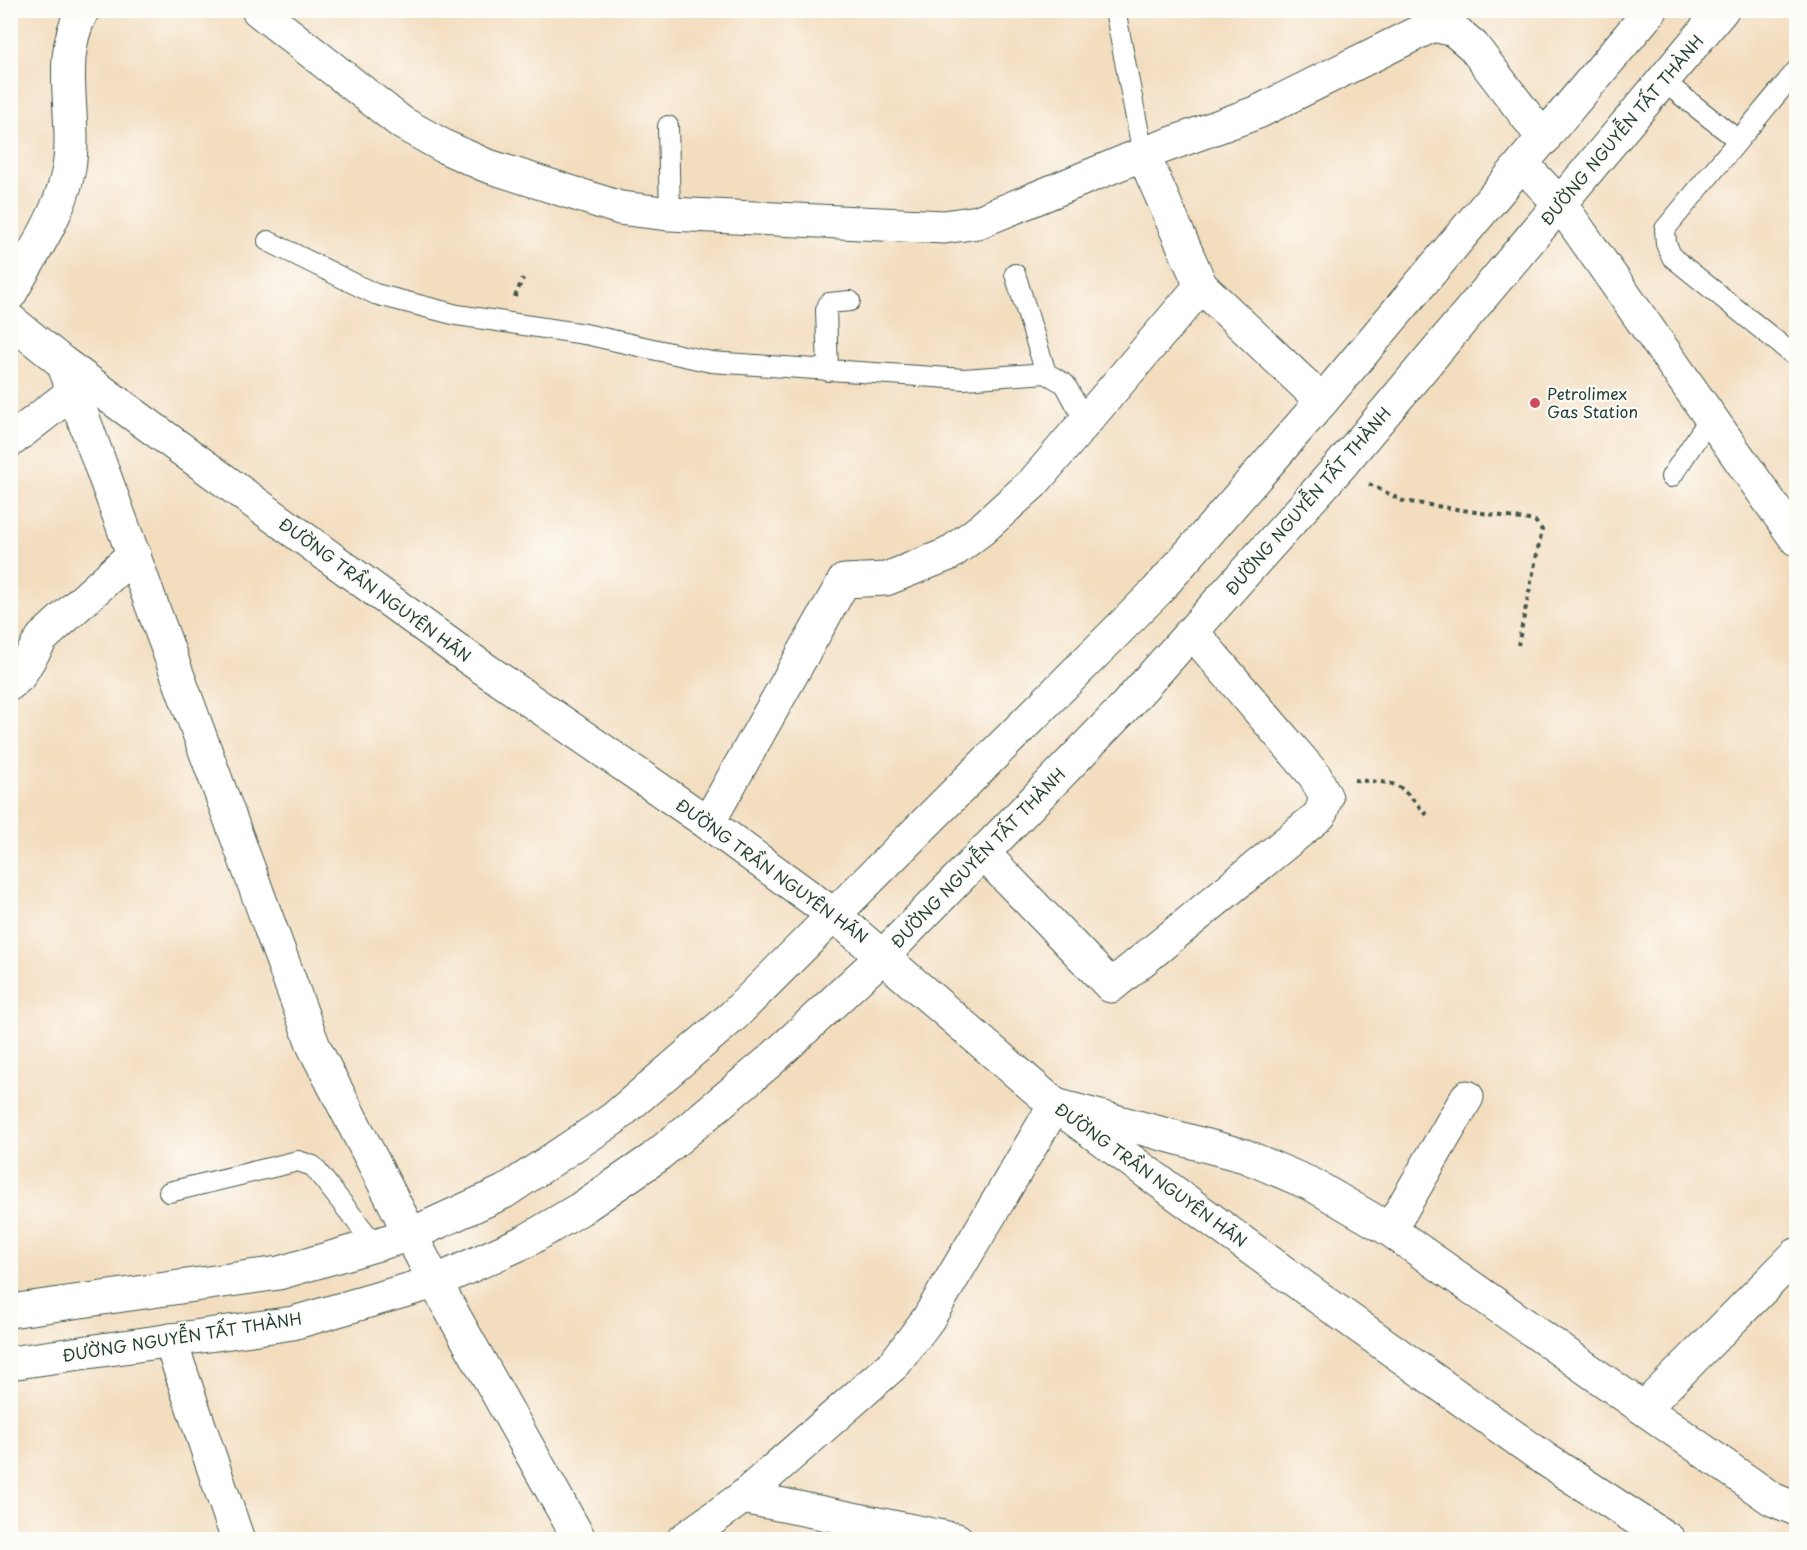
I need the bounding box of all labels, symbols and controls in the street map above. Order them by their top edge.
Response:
street label: ĐƯỜNG NGUYỄN TẤT THÀNH [1533,28,1708,230]
place label: Petrolimex Gas Station [1547,381,1638,423]
marker: Petrolimex Gas Station [1528,396,1542,410]
street label: ĐƯỜNG NGUYỄN TẤT THÀNH [1218,400,1396,600]
street label: ĐƯỜNG TRẦN NGUYÊN HÃN [275,511,477,667]
street label: ĐƯỜNG NGUYỄN TẤT THÀNH [884,761,1070,953]
street label: ĐƯỜNG TRẦN NGUYÊN HÃN [672,792,874,948]
street label: ĐƯỜNG TRẦN NGUYÊN HÃN [1051,1096,1253,1252]
street label: ĐƯỜNG NGUYỄN TẤT THÀNH [60,1304,303,1367]

